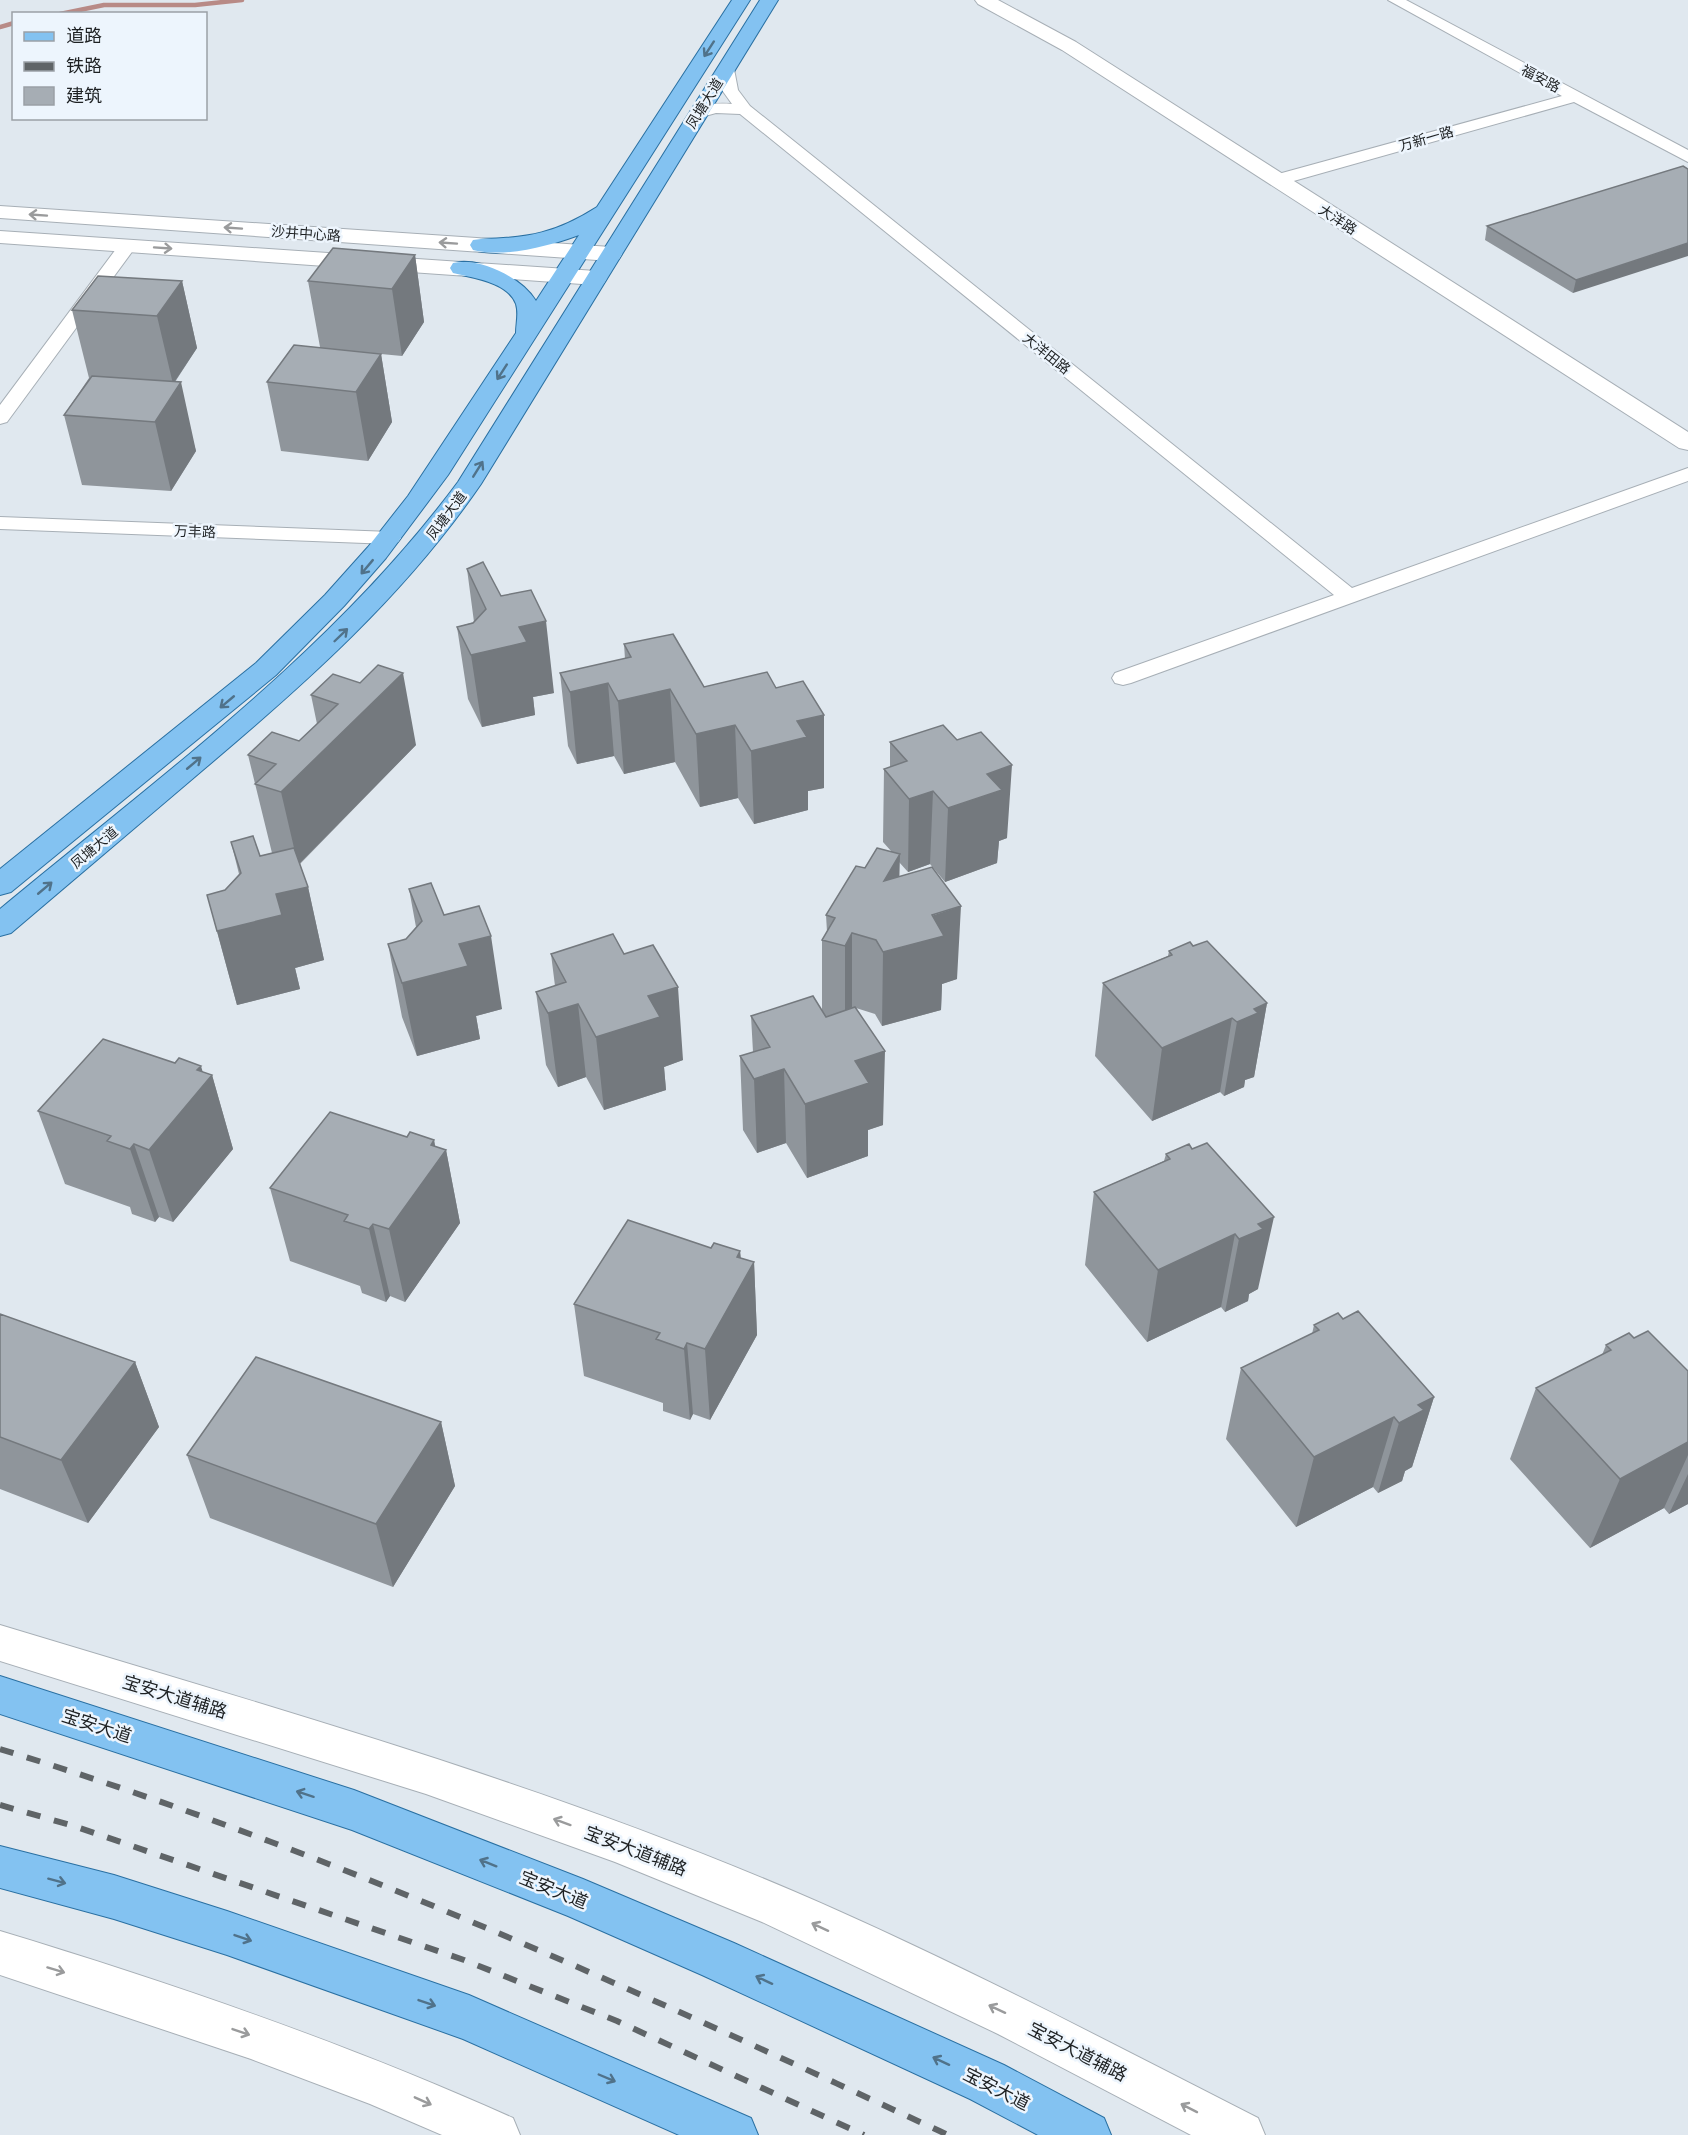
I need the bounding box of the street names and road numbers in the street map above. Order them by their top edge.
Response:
street label: 福安路 [1518,61,1564,95]
street label: 凤塘大道 [682,75,726,131]
street label: 万新一路 [1397,122,1455,154]
street label: 大洋路 [1316,200,1360,238]
street label: 沙井中心路 [270,222,342,244]
street label: 大洋田路 [1020,329,1074,377]
street label: 凤塘大道 [422,488,470,542]
street label: 万丰路 [174,522,216,540]
street label: 凤塘大道 [67,822,121,872]
street label: 宝安大道辅路 [120,1670,230,1722]
street label: 宝安大道 [59,1703,135,1747]
street label: 宝安大道辅路 [582,1820,690,1880]
street label: 宝安大道 [517,1865,591,1913]
street label: 宝安大道辅路 [1025,2017,1131,2085]
street label: 宝安大道 [960,2062,1034,2114]

